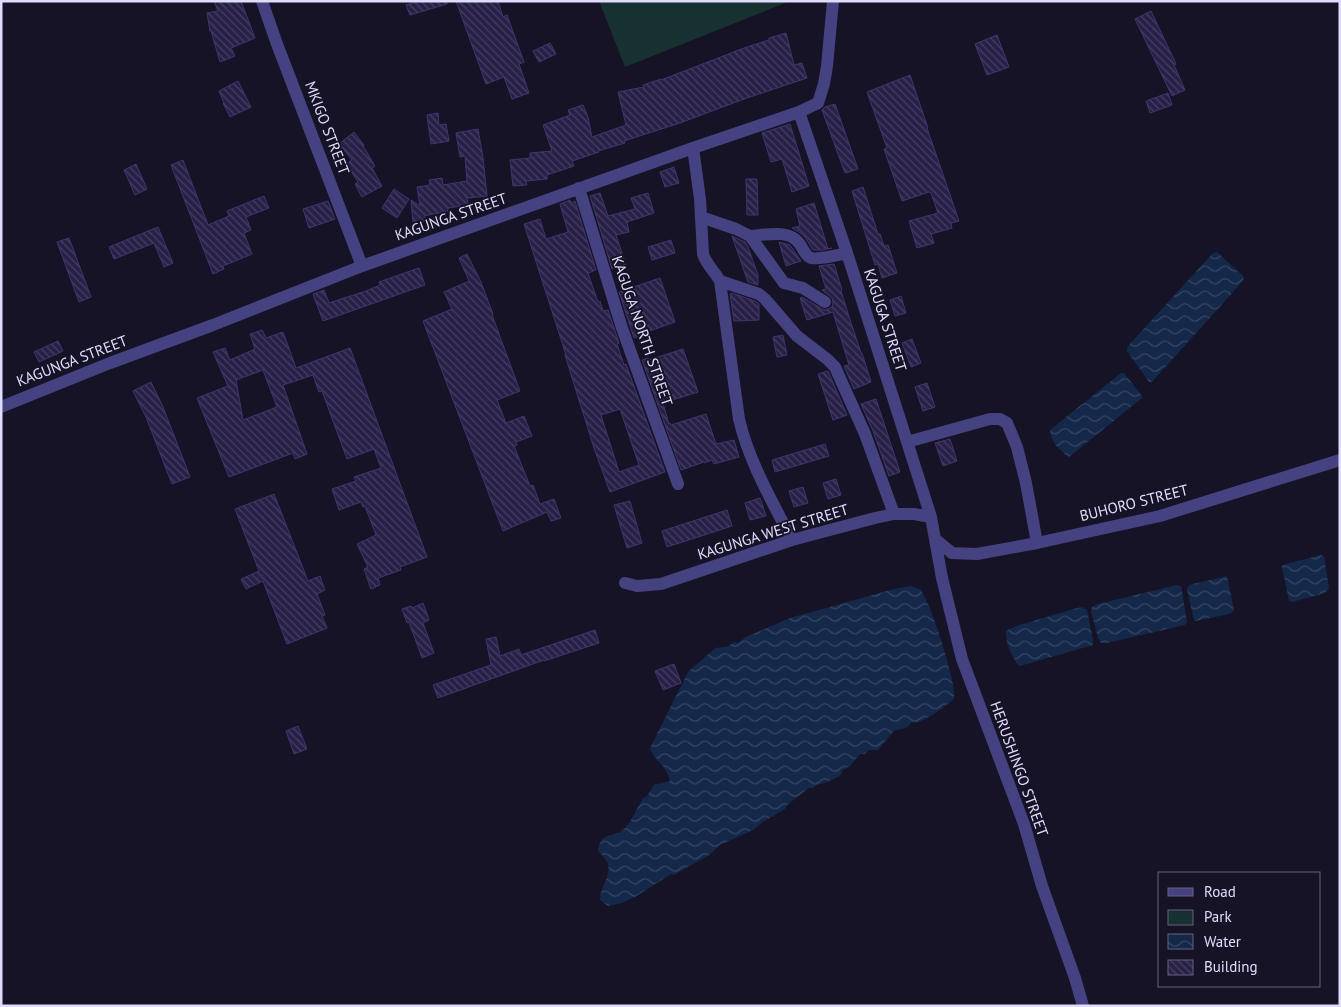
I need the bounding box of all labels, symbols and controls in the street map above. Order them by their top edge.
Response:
street label: MKIGO STREET [301,78,354,178]
street label: KAGUNGA STREET [392,188,510,245]
street label: KAGUGA NORTH STREET [608,253,677,409]
street label: KAGUGA STREET [860,266,911,374]
street label: KAGUNGA STREET [14,330,131,390]
street label: BUHORO STREET [1078,480,1191,525]
street label: KAGUNGA WEST STREET [695,499,851,564]
street label: HERUSHINGO STREET [986,699,1053,840]
legend [1158,872,1321,987]
text: Road [1204,882,1236,901]
text: Park [1204,907,1232,926]
text: Water [1204,932,1241,951]
text: Building [1204,957,1258,976]

